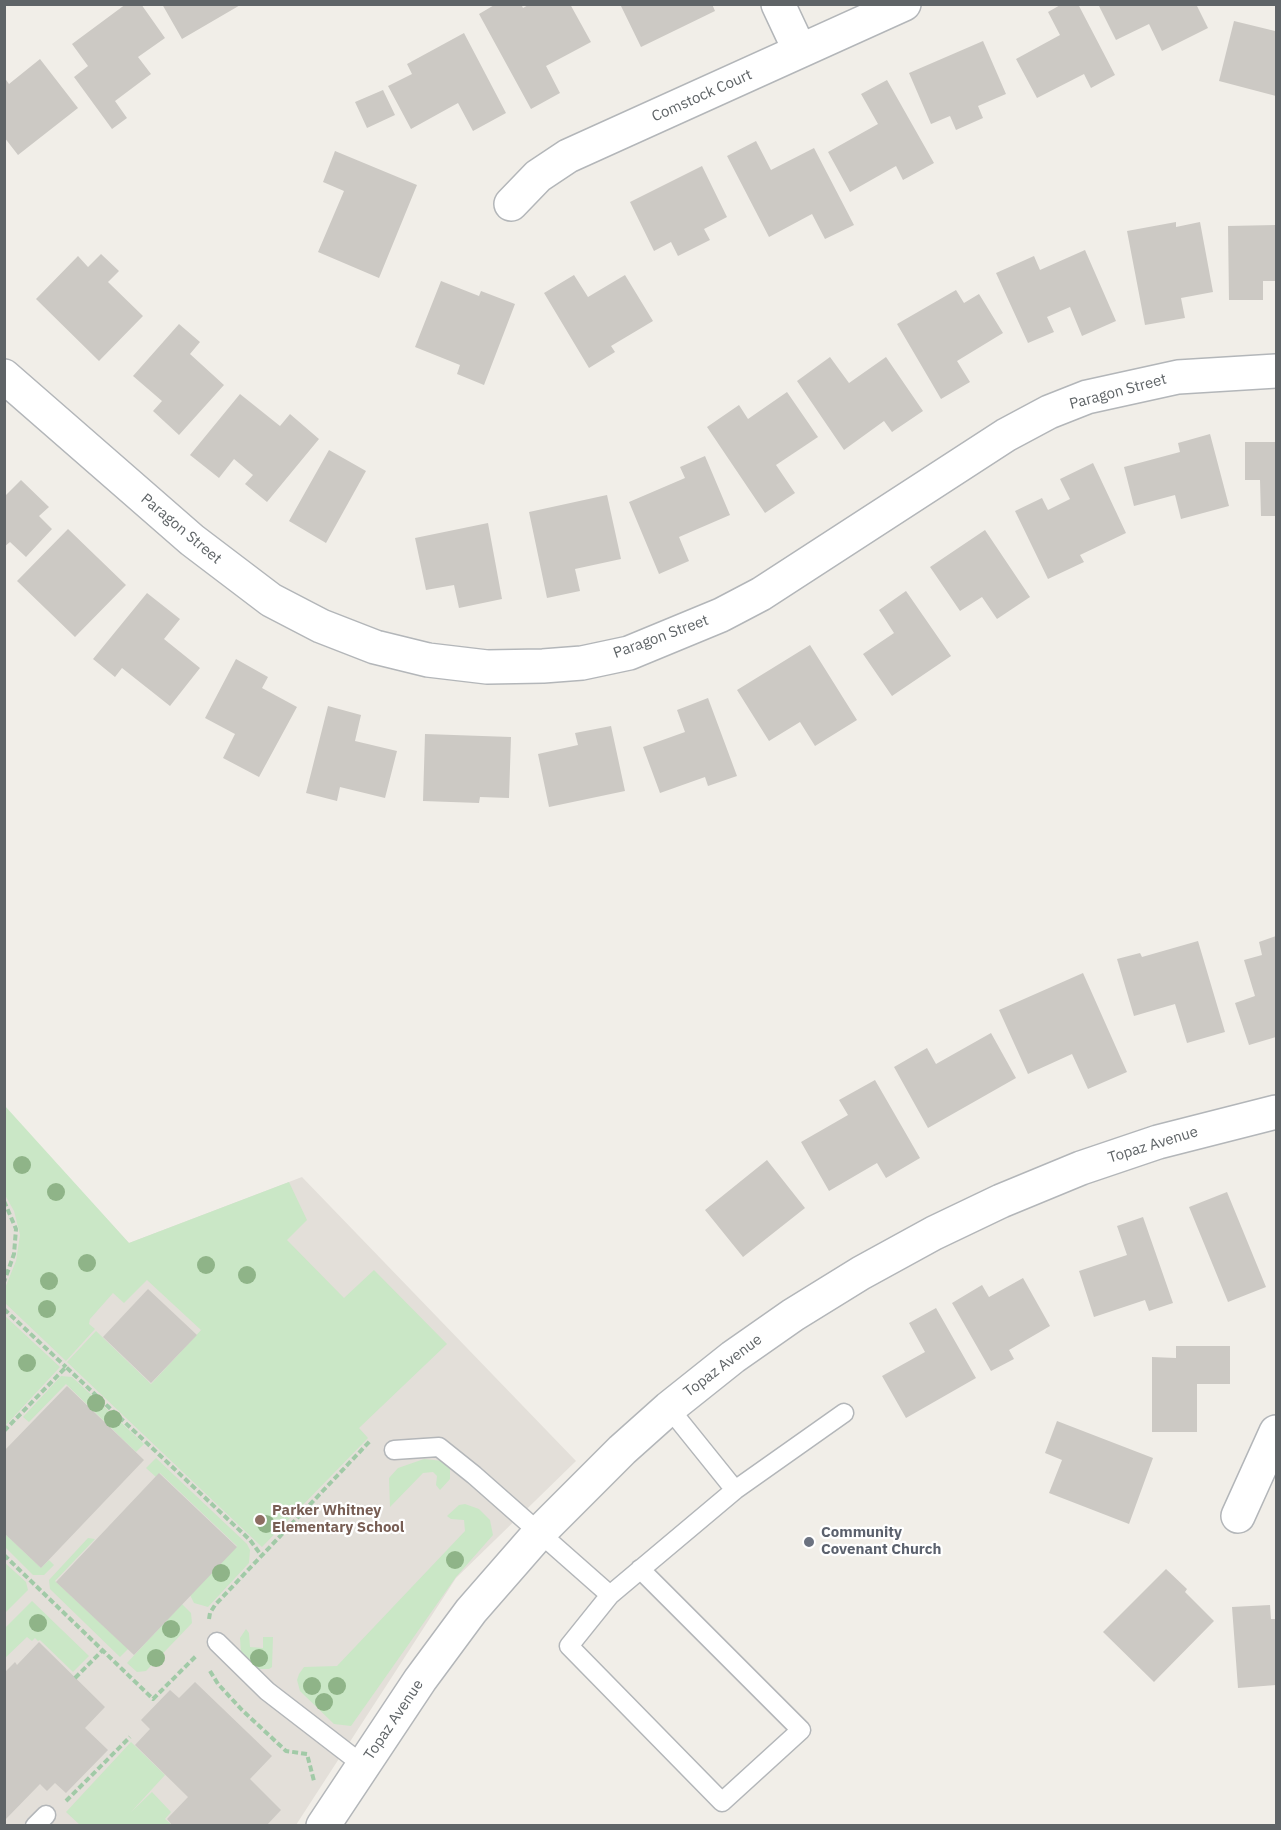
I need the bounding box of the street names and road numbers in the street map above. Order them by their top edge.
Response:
street label: Comstock Court [649,66,755,126]
street label: Paragon Street [1067,370,1169,414]
street label: Paragon Street [137,490,225,568]
street label: Paragon Street [611,611,711,663]
street label: Topaz Avenue [1106,1123,1200,1167]
street label: Topaz Avenue [680,1331,766,1401]
street label: Topaz Avenue [360,1676,428,1764]

